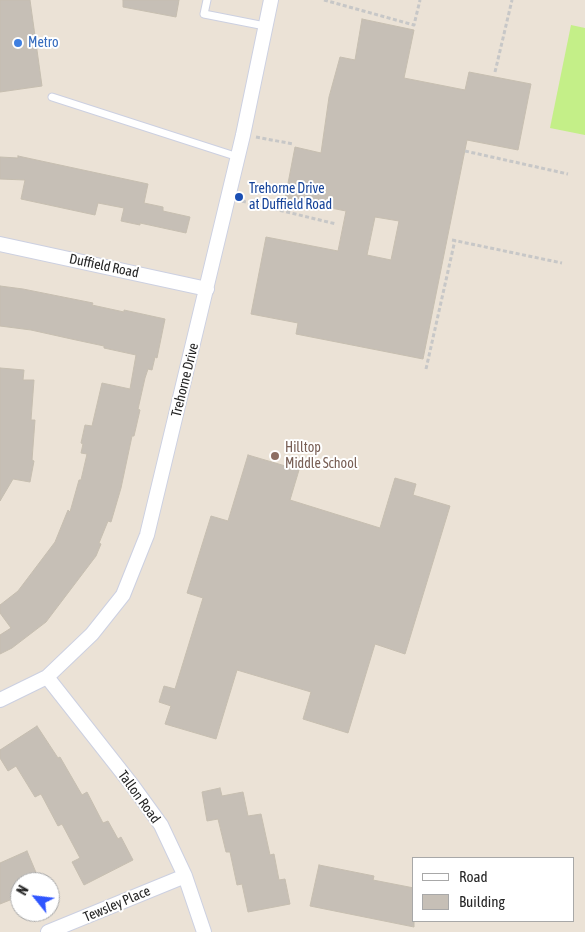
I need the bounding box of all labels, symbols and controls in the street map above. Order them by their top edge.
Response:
place label: Metro [28,35,58,51]
marker: Metro [12,37,24,49]
place label: Trehorne Drive at Duffield Road [249,181,332,213]
marker: Trehorne Drive at Duffield Road [233,191,245,203]
street label: Duffield Road [68,250,140,282]
street label: Trehorne Drive [168,341,202,419]
place label: Hilltop Middle School [285,440,357,472]
marker: Hilltop Middle School [269,450,281,462]
street label: Tallon Road [114,767,164,827]
legend [412,857,575,922]
text: Road [459,868,488,885]
north arrow [10,872,60,922]
street label: Tewsley Place [81,882,153,926]
text: N [14,883,32,898]
text: Building [459,893,505,910]

